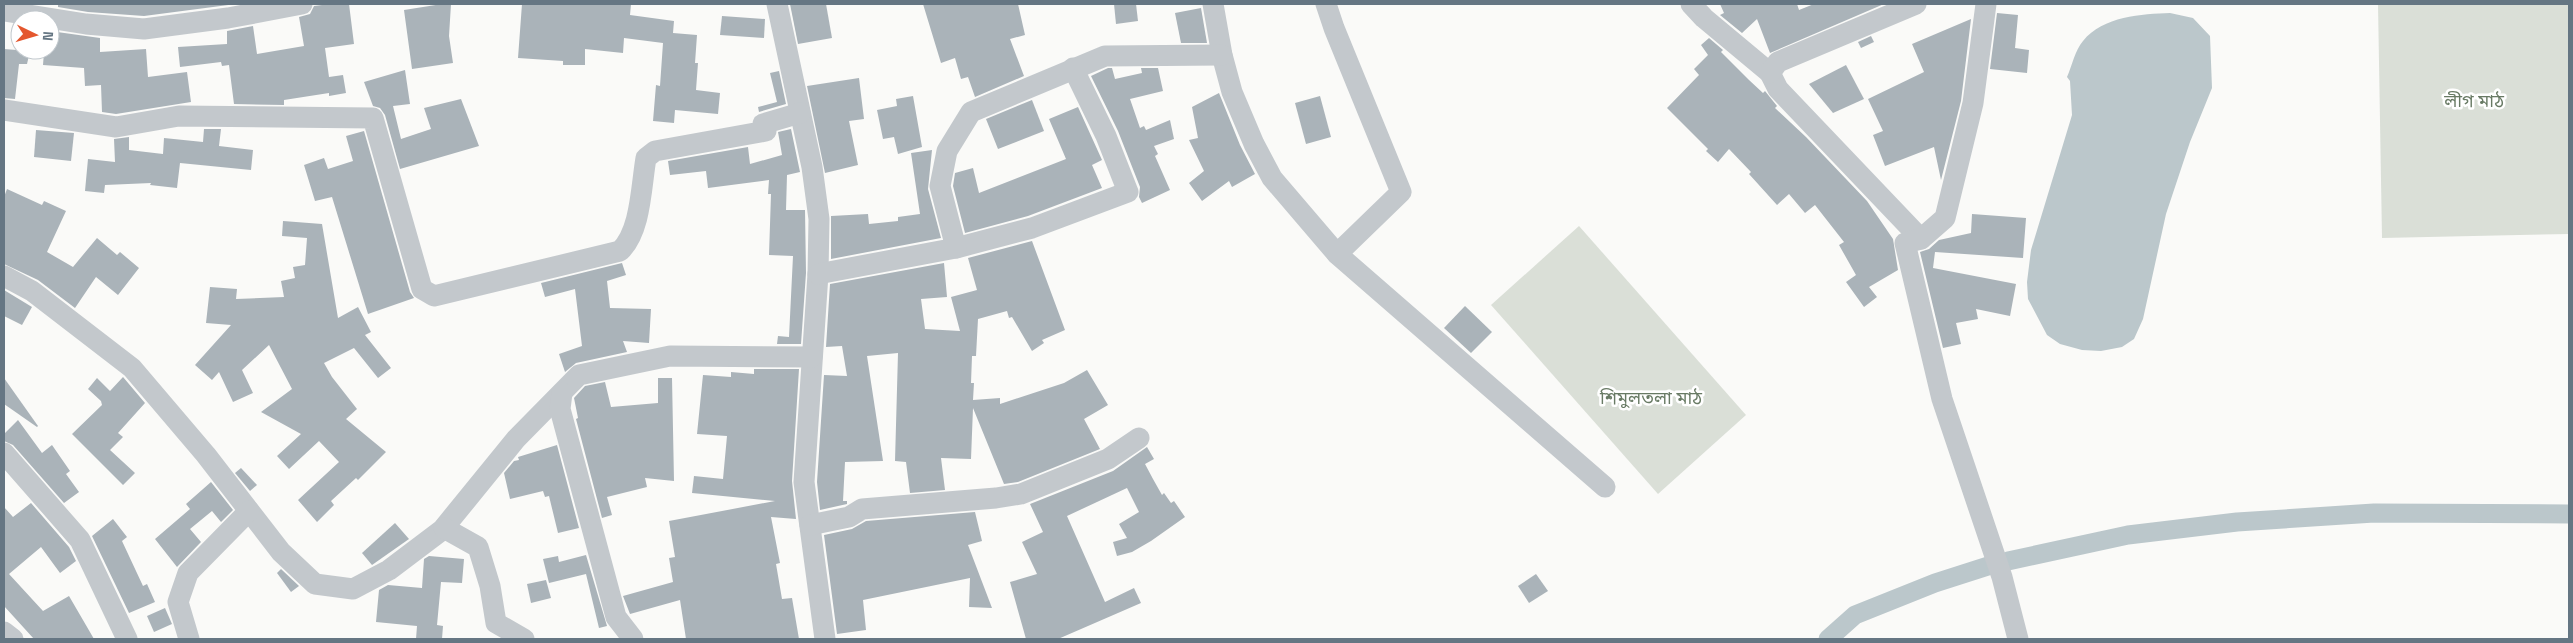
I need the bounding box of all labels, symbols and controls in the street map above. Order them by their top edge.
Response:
north arrow [10,10,60,60]
text: N [39,31,57,42]
park label: লীগ মাঠ [2443,89,2504,112]
park label: শিমুলতলা মাঠ [1599,386,1702,409]

